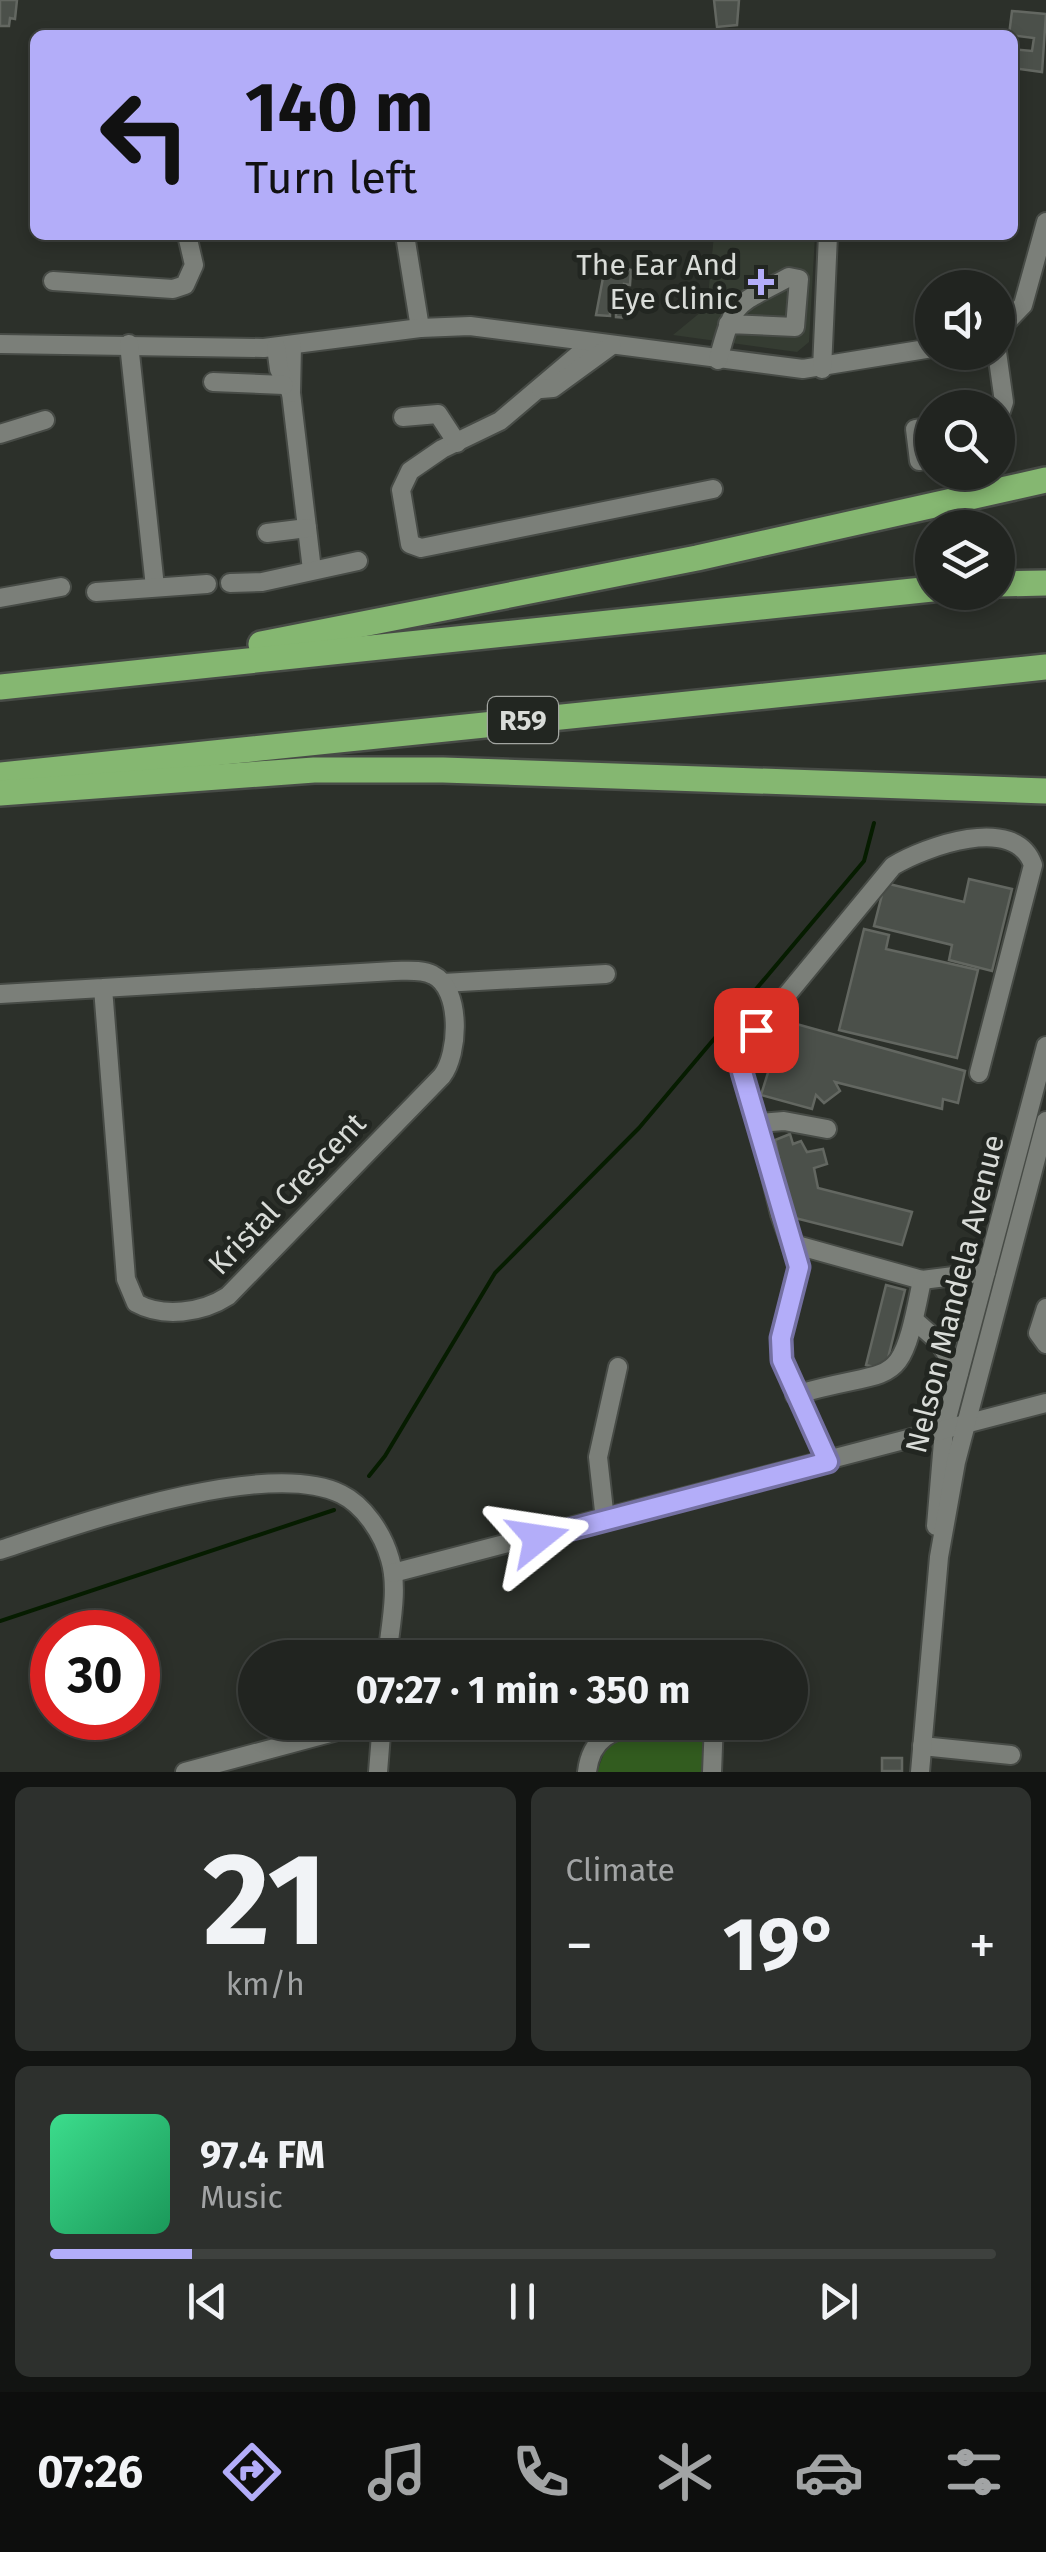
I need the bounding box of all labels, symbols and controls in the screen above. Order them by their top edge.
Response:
text: 140 m [245,66,434,150]
icon: left [80,70,210,200]
text: Turn left [245,151,417,205]
place label: The Ear And Eye Clinic [576,247,738,317]
marker: The Ear And Eye Clinic [748,269,774,295]
map controls [915,270,1015,610]
button: sound [915,270,1015,370]
button: search [915,390,1015,490]
button: layers [915,510,1015,610]
road number: R59 [488,697,558,743]
pin [714,988,799,1073]
icon: arrive [729,1003,784,1058]
street label: Kristal Crescent [201,1105,373,1282]
street label: Nelson Mandela Avenue [898,1131,1012,1457]
position arrow [486,1486,590,1590]
speed limit sign: 30 [30,1610,160,1740]
text: 07:27 · 1 min · 350 m [356,1667,690,1713]
text: 21 [203,1822,328,1978]
text: Climate [566,1851,675,1889]
text: 19° [723,1900,839,1990]
text: − [566,1913,593,1979]
text: + [969,1913,996,1979]
text: km/h [226,1965,305,2003]
text: 97.4 FM [200,2132,325,2178]
text: Music [200,2178,283,2216]
icon: previous [180,2274,235,2329]
icon: pause [495,2274,550,2329]
icon: next [811,2274,866,2329]
icon: directions [217,2437,287,2507]
icon: music [362,2437,432,2507]
icon: phone [506,2437,576,2507]
icon: climate [650,2437,720,2507]
icon: car [794,2437,864,2507]
icon: filters [939,2437,1009,2507]
text: 07:26 [37,2445,143,2499]

